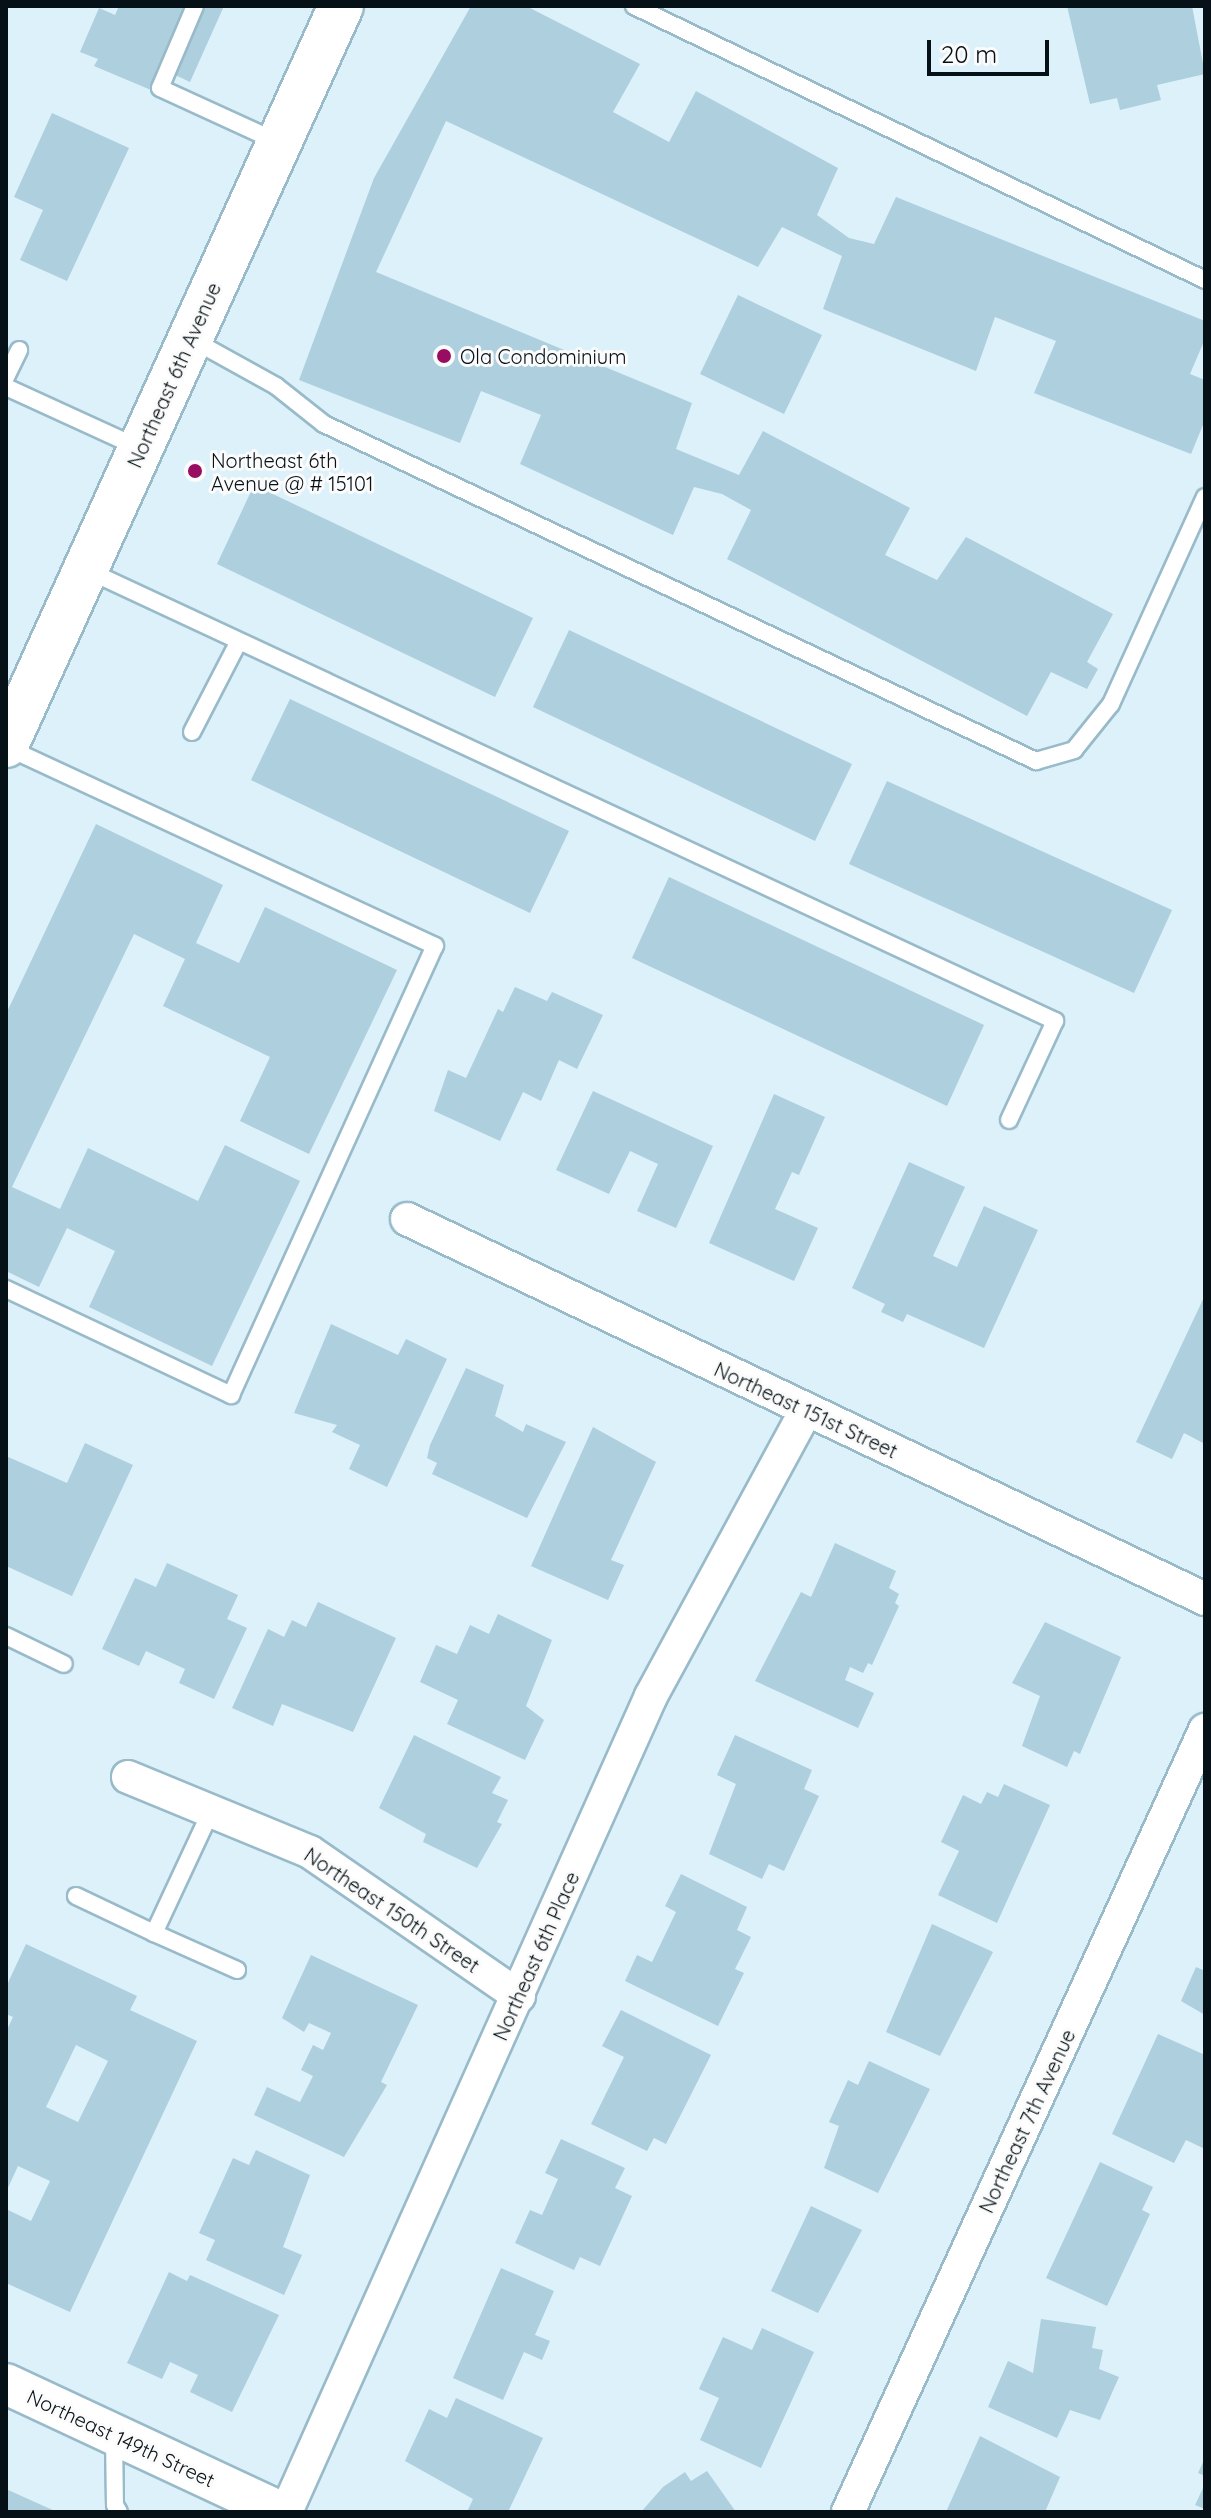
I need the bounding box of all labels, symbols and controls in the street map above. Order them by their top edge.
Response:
scale bar [931,24,1053,74]
text: 20 m [941,39,997,69]
street label: Northeast 6th Avenue [122,279,226,471]
place label: Ola Condominium [460,344,626,368]
marker: Ola Condominium [435,347,453,365]
place label: Northeast 6th Avenue @ # 15101 [211,448,373,495]
marker: Northeast 6th Avenue @ # 15101 [186,462,204,480]
street label: Northeast 151st Street [710,1357,902,1463]
street label: Northeast 150th Street [300,1842,484,1978]
street label: Northeast 6th Place [488,1868,584,2044]
street label: Northeast 7th Avenue [974,2025,1080,2217]
street label: Northeast 149th Street [23,2384,219,2492]

